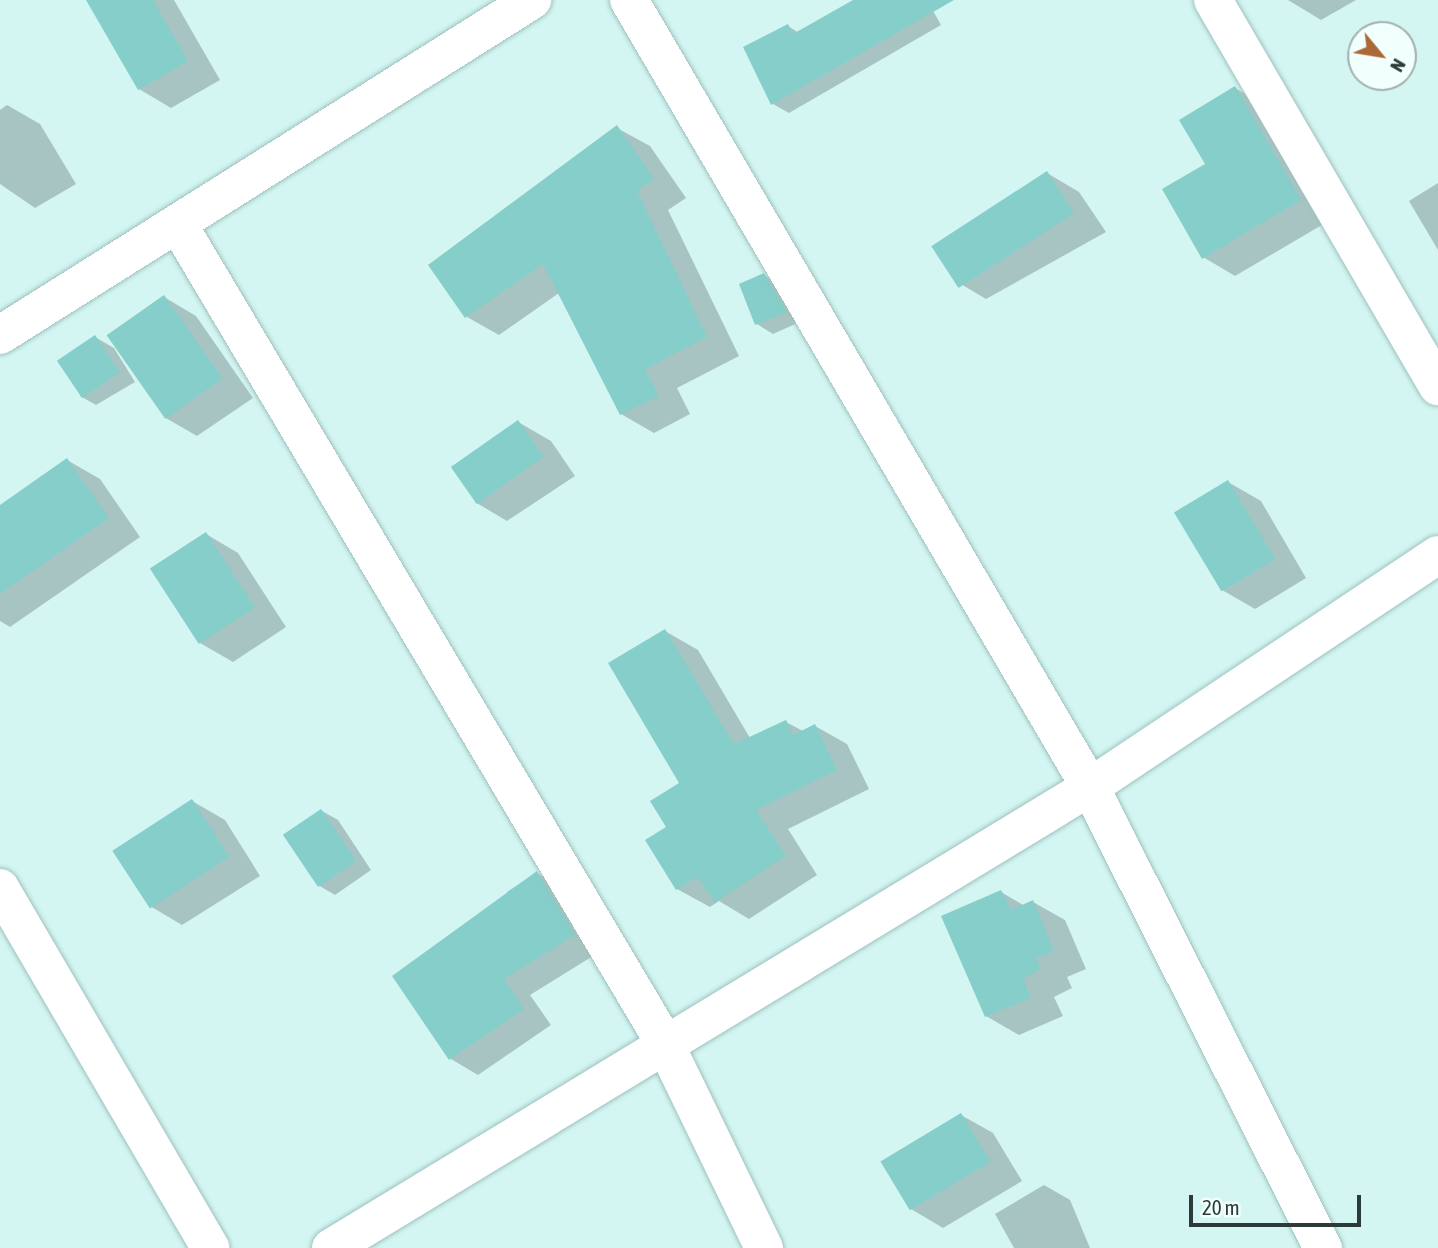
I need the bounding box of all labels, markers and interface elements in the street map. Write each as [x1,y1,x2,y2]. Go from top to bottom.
north arrow [1347,21,1417,91]
text: N [1386,55,1411,76]
scale bar [1193,1182,1364,1226]
text: 20 m [1202,1195,1240,1219]

